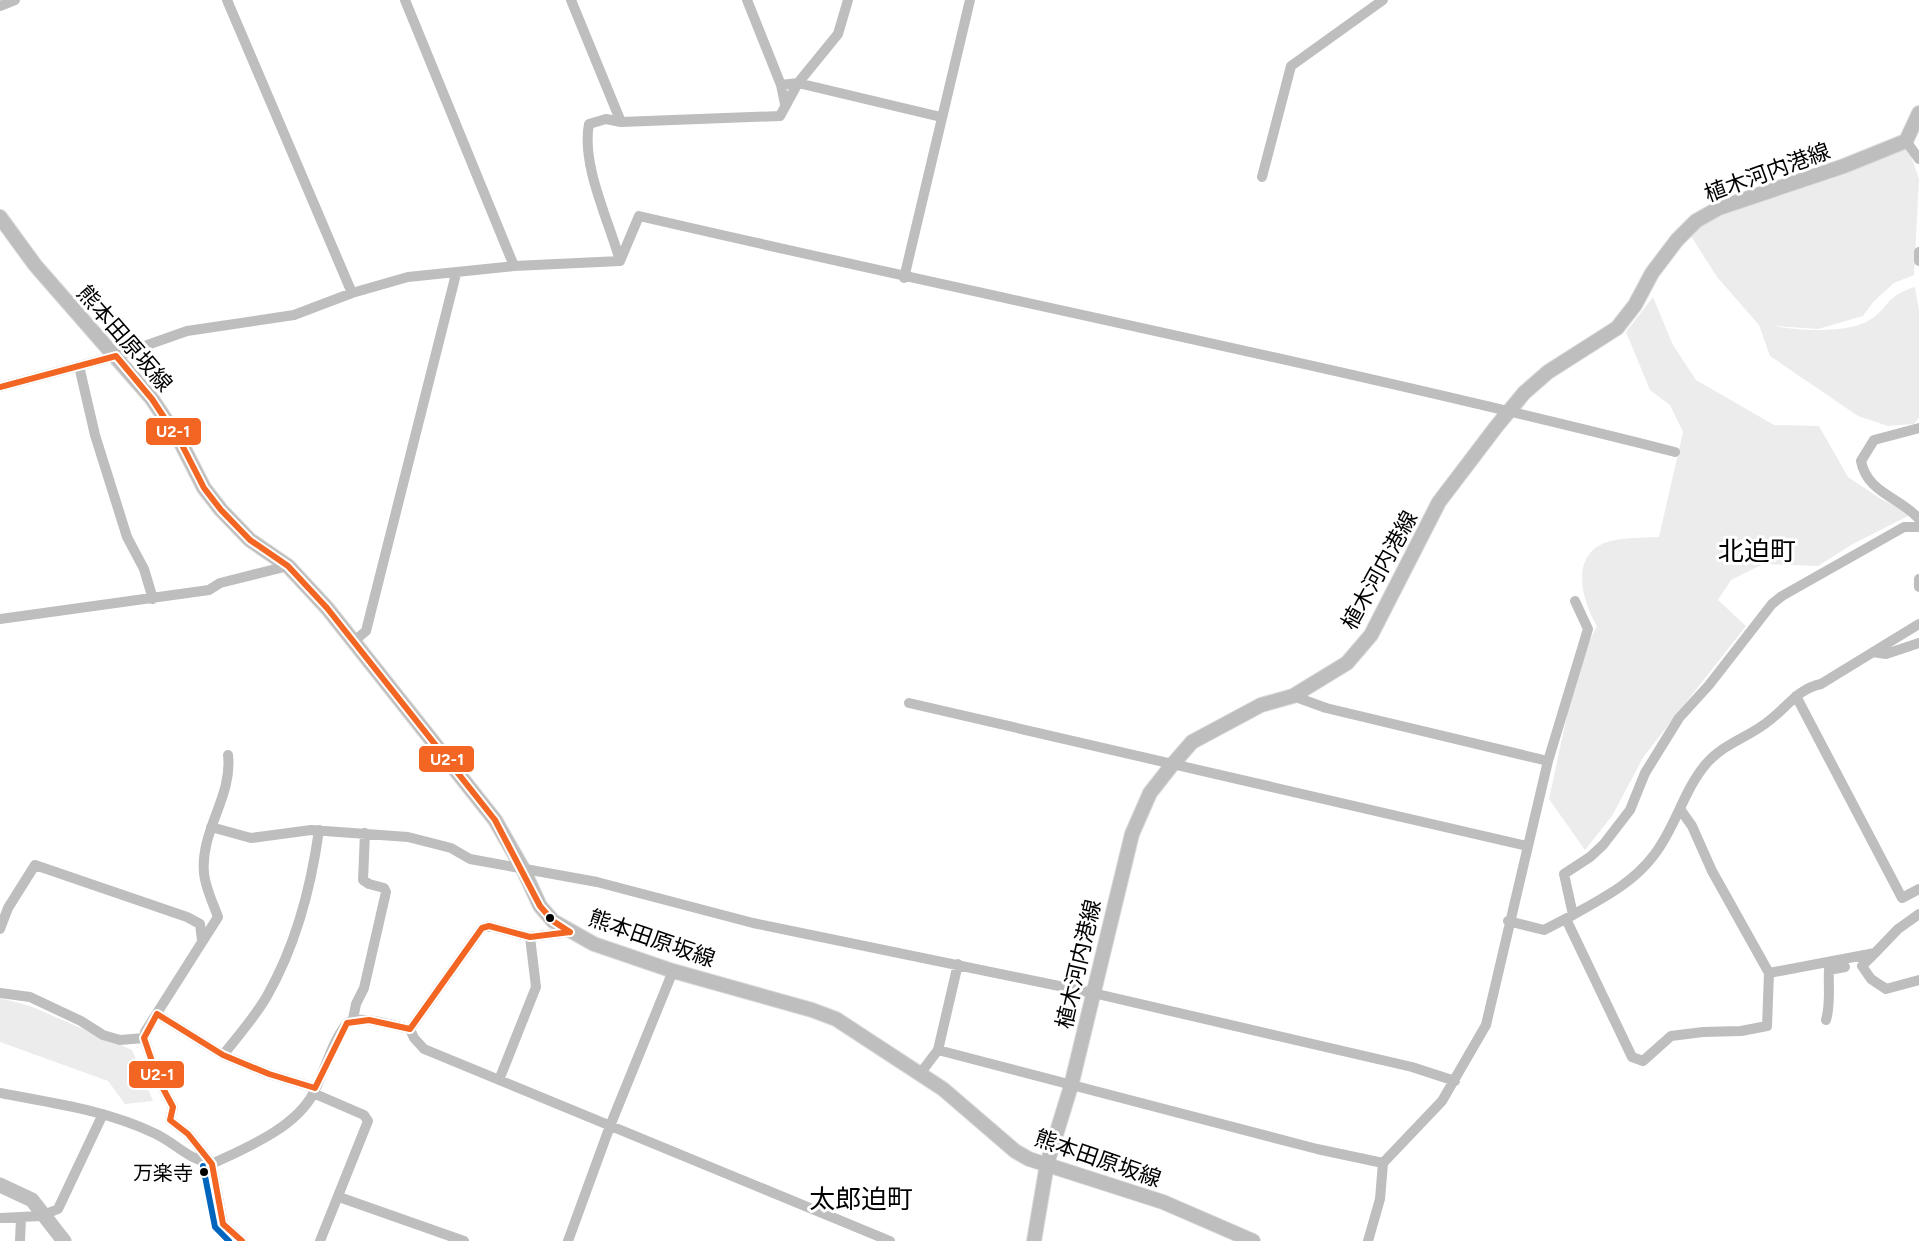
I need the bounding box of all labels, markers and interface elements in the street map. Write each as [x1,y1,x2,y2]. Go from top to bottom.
street label: 植木河内港線 [1701,137,1834,208]
street label: 熊本田原坂線 [71,280,178,397]
line badge: U2-1 [145,417,202,446]
text: U2-1 [156,422,190,441]
street label: 植木河内港線 [1336,506,1423,635]
district label: 北迫町 [1718,535,1796,567]
line badge: U2-1 [418,745,475,773]
text: U2-1 [430,750,464,769]
street label: 植木河内港線 [1050,897,1106,1031]
street label: 熊本田原坂線 [585,904,719,973]
unlabelled marker [544,912,556,924]
line badge: U2-1 [128,1060,185,1089]
text: U2-1 [140,1065,174,1084]
street label: 熊本田原坂線 [1031,1124,1165,1193]
place label: 万楽寺 [133,1161,193,1185]
marker: 万楽寺 [198,1166,210,1178]
district label: 太郎迫町 [809,1183,913,1215]

